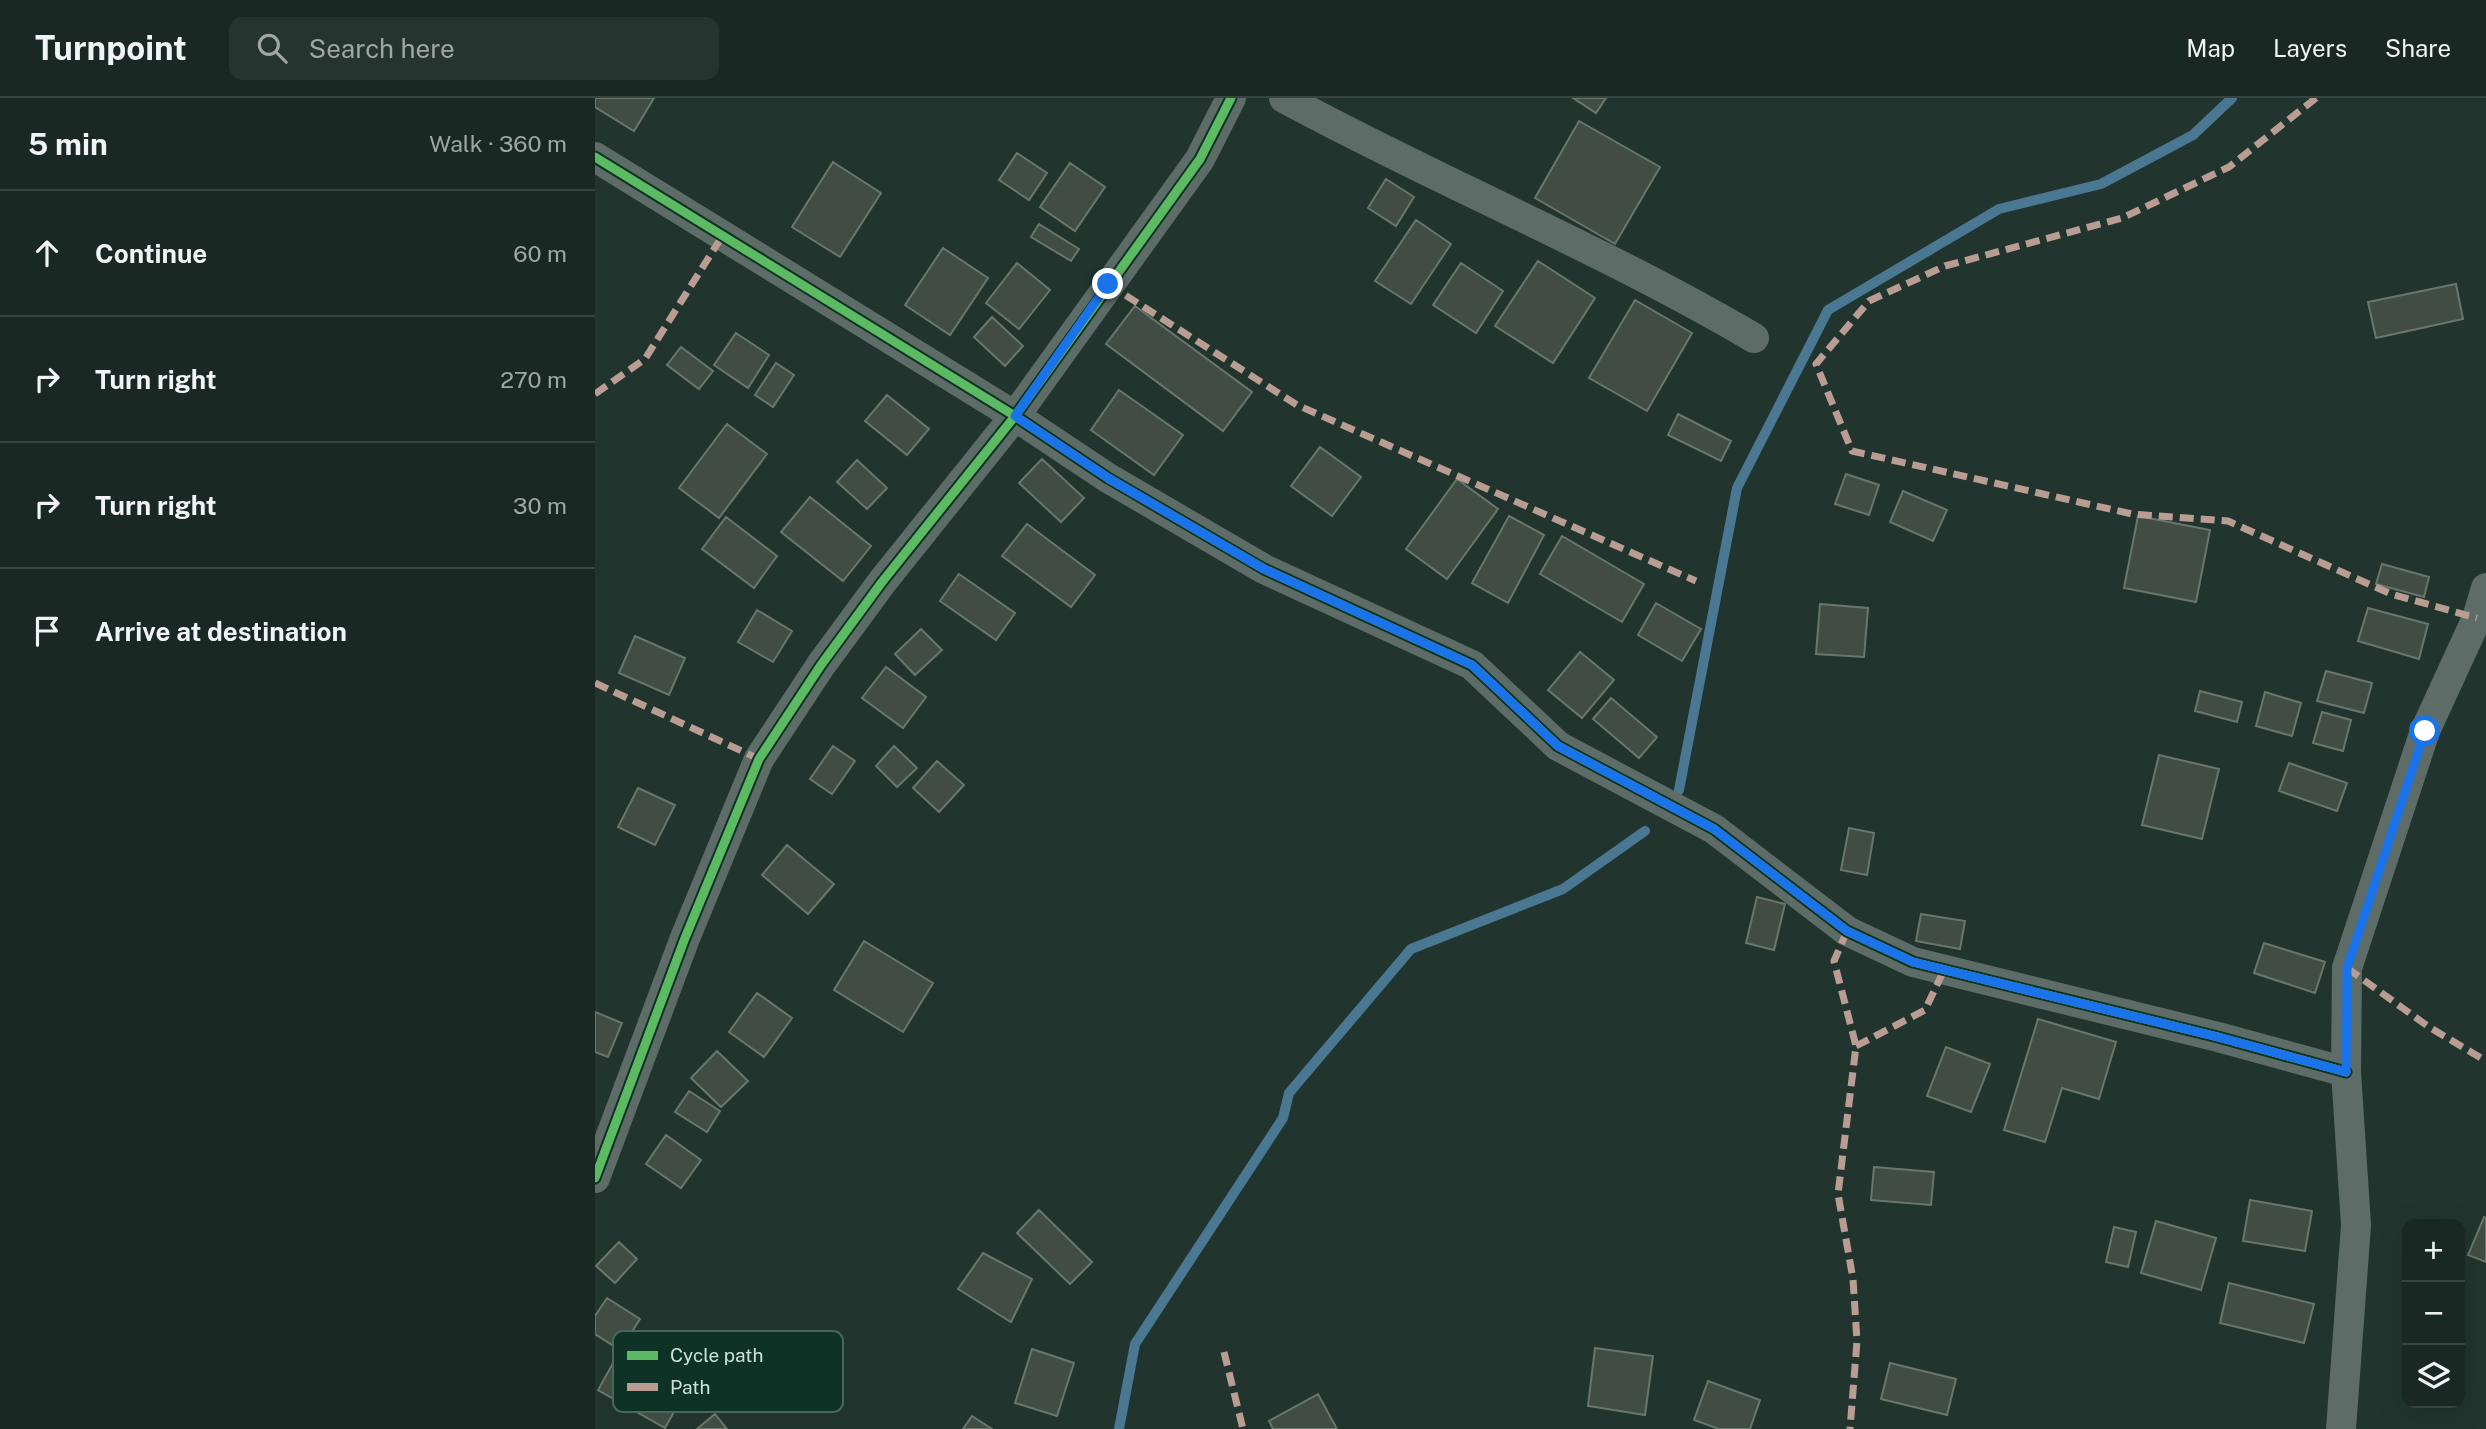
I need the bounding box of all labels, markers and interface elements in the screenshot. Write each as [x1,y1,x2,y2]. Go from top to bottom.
search box [229,17,719,80]
text: Turnpoint [35,29,187,67]
icon: search [253,29,291,67]
text: Search here [309,33,455,64]
text: Map [2186,34,2235,62]
text: Layers [2273,34,2347,62]
text: Share [2385,34,2451,62]
text: 5 min [28,126,108,162]
text: Walk · 360 m [429,130,567,157]
icon: ahead [28,234,66,272]
text: Continue [95,238,207,269]
text: 60 m [513,240,567,267]
route end [1092,268,1123,299]
icon: right [28,360,66,398]
text: Turn right [95,364,217,395]
text: 270 m [500,366,567,393]
icon: right [28,486,66,524]
text: Turn right [95,490,217,521]
text: 30 m [513,492,567,519]
icon: arrive [28,612,66,650]
text: Arrive at destination [95,616,347,647]
route start [2409,715,2440,746]
map controls [2402,1219,2465,1408]
button: + [2402,1219,2465,1282]
button: − [2402,1282,2465,1345]
legend [613,1331,843,1412]
text: Cycle path [670,1344,763,1366]
button: layers [2402,1345,2465,1408]
text: Path [670,1376,710,1398]

